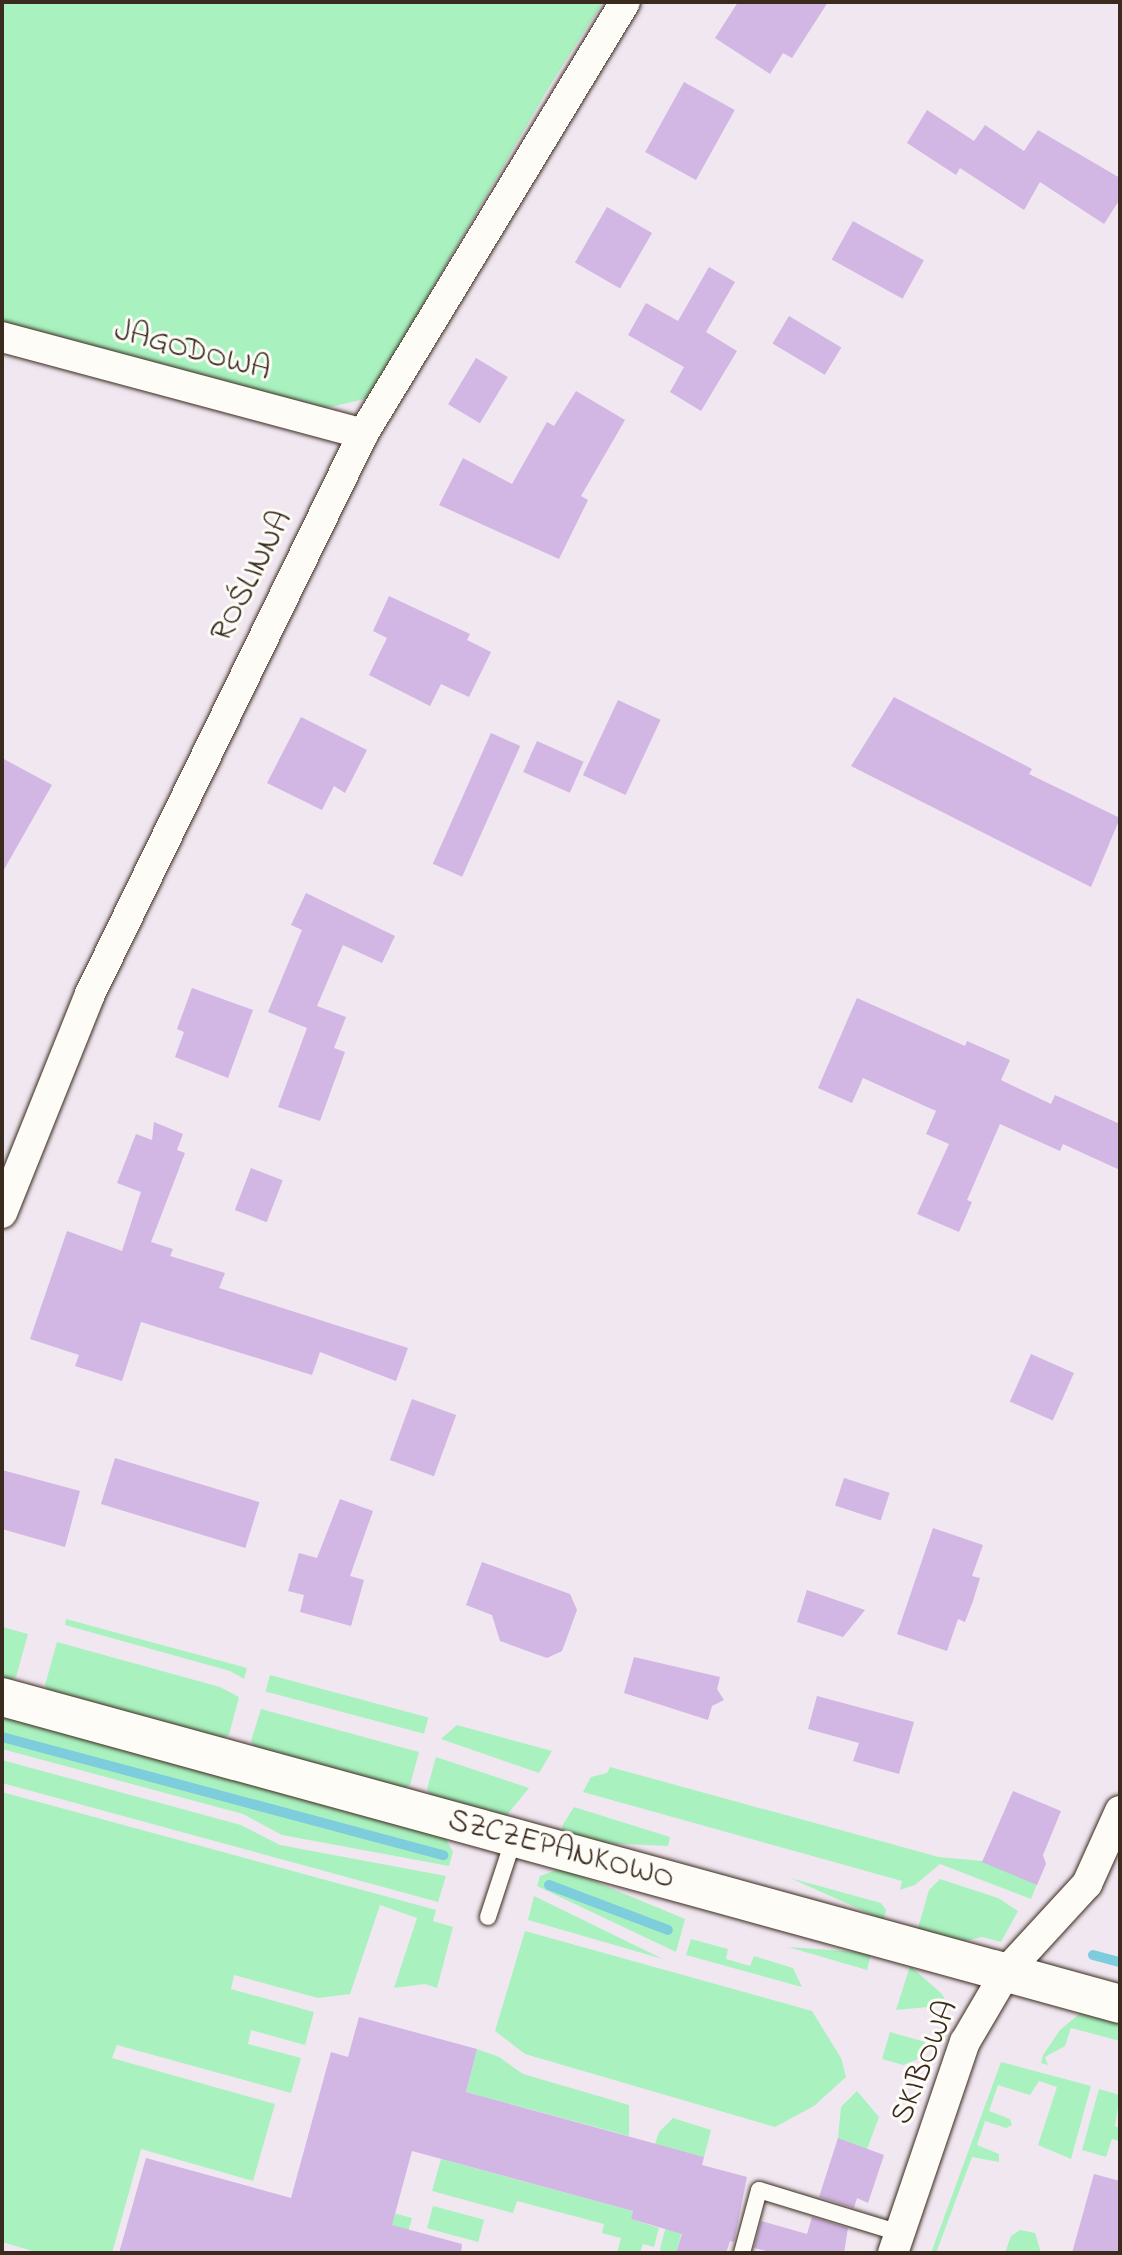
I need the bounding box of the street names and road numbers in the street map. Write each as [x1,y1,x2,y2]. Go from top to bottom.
street label: JAGODOWA [110,313,274,391]
street label: ROŚLINNA [204,505,302,649]
street label: SZCZEPANKOWO [444,1802,678,1900]
street label: SKIBOWA [884,1995,968,2131]

